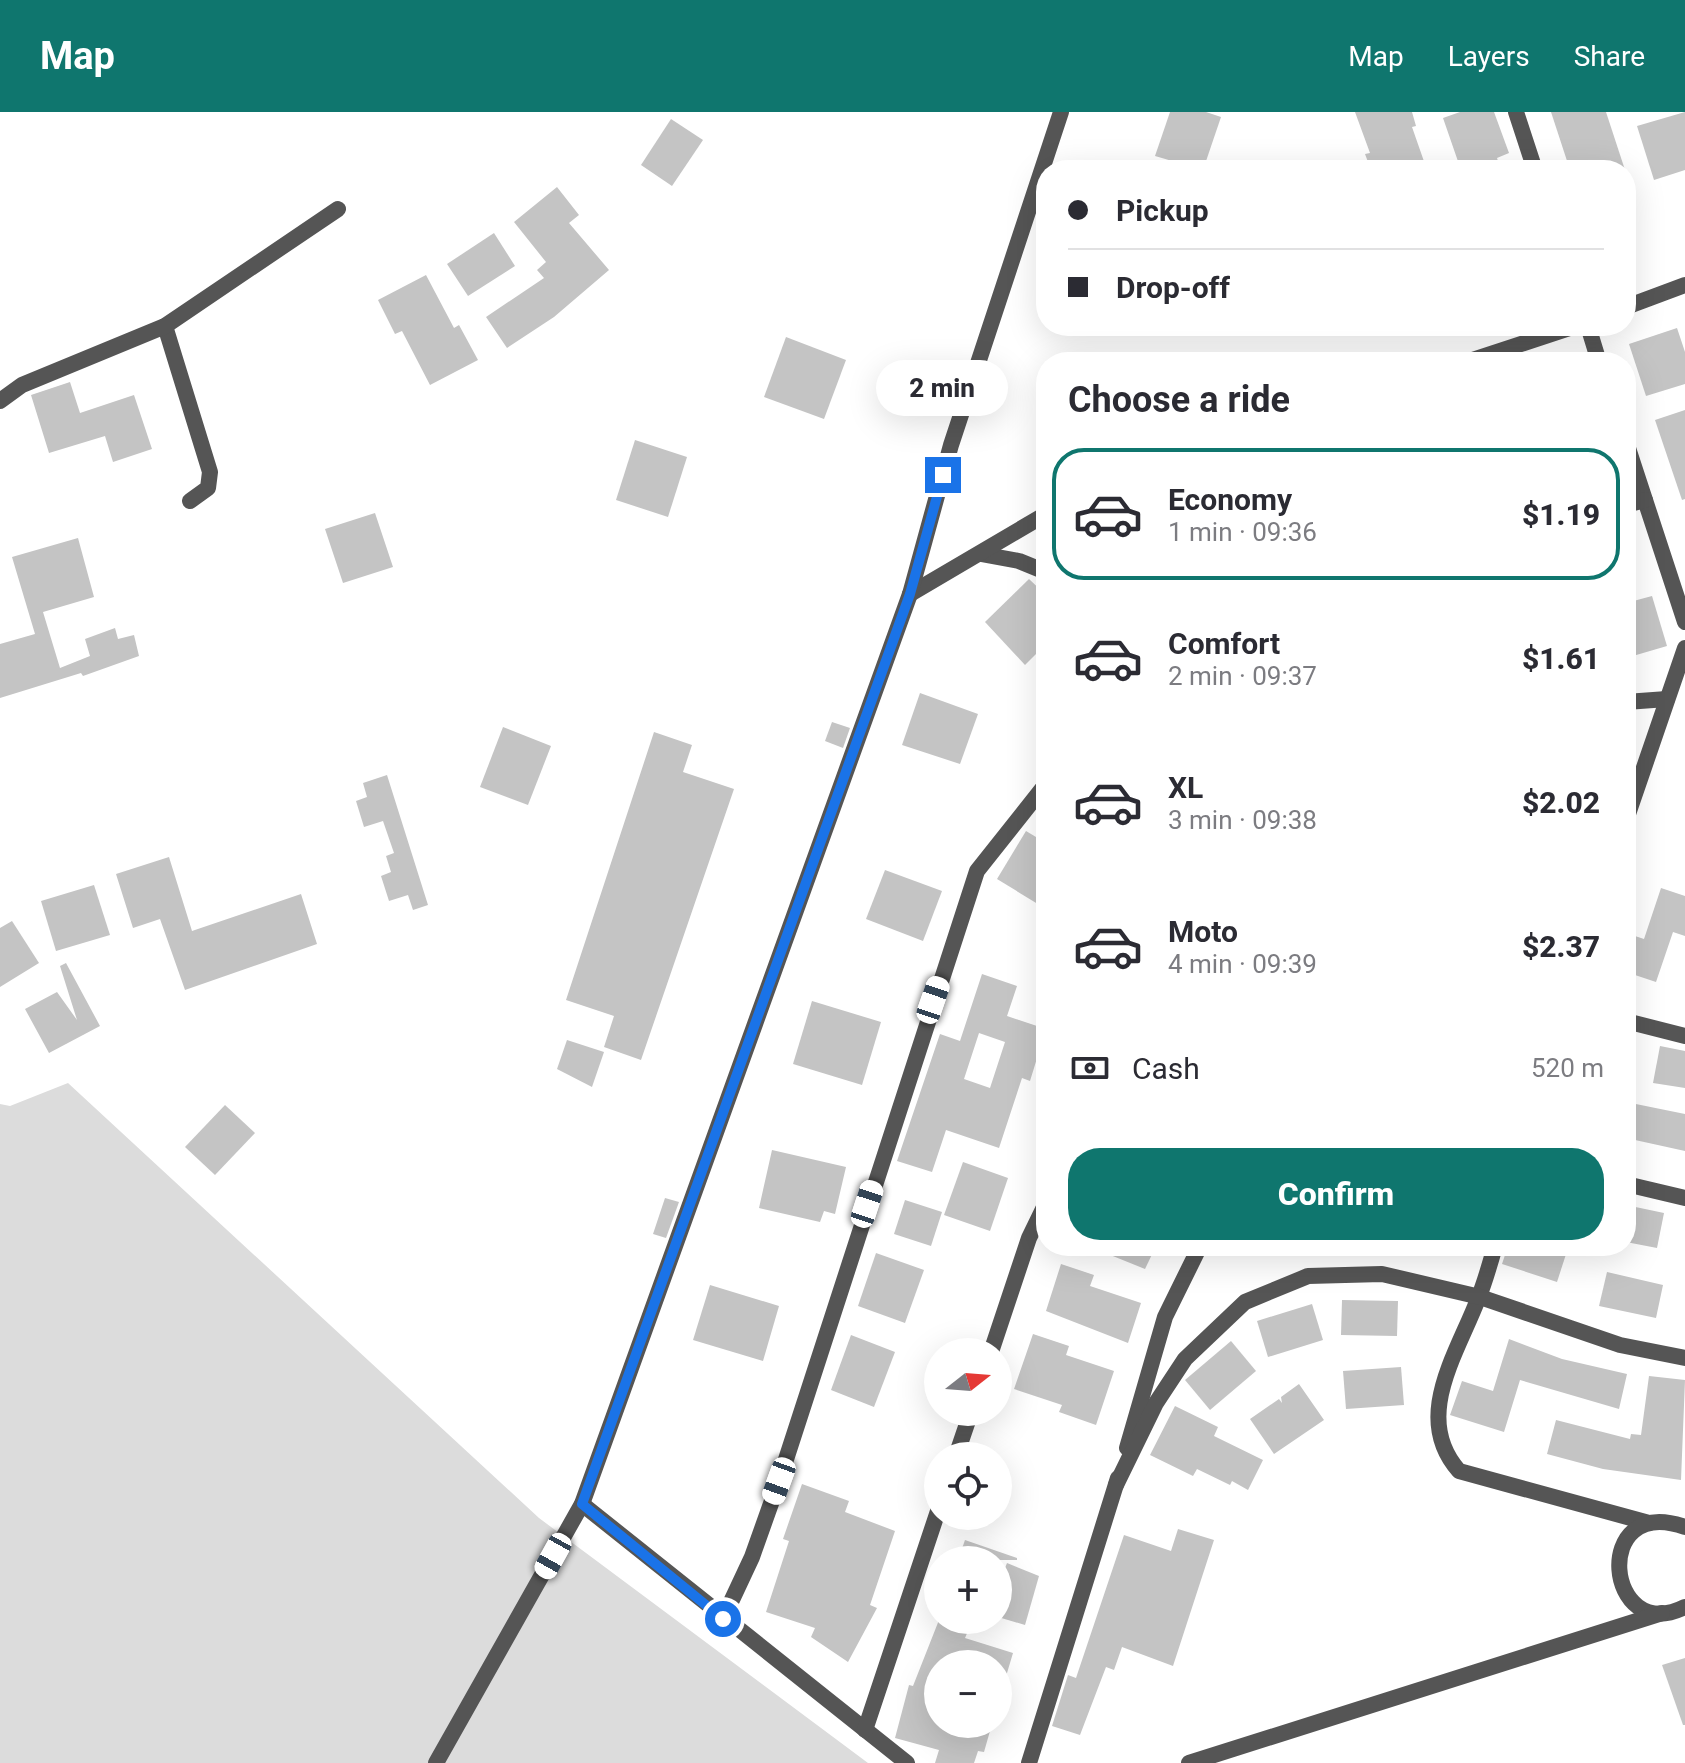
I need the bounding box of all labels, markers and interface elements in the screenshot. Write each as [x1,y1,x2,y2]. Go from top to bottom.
text: Map [40,34,115,78]
text: Map [1348,40,1404,73]
text: Layers [1448,40,1530,73]
text: Share [1574,40,1645,73]
text: Pickup [1116,193,1209,228]
text: Drop-off [1116,270,1230,305]
callout: 2 min [877,359,1009,415]
text: 2 min [909,373,975,403]
text: Choose a ride [1068,379,1290,421]
route end [925,457,961,493]
icon: car [1072,478,1144,550]
text: Economy [1168,482,1292,517]
text: $1.19 [1522,497,1600,532]
text: 1 min · 09:36 [1168,517,1317,547]
icon: car [1072,622,1144,694]
text: Comfort [1168,626,1280,661]
text: $1.61 [1522,641,1600,676]
text: 2 min · 09:37 [1168,661,1317,691]
icon: car [1072,766,1144,838]
text: XL [1168,770,1203,805]
text: $2.02 [1522,785,1600,820]
text: 3 min · 09:38 [1168,805,1317,835]
icon: car [1072,910,1144,982]
text: Moto [1168,914,1238,949]
text: $2.37 [1522,929,1600,964]
text: 4 min · 09:39 [1168,949,1317,979]
car [914,973,952,1027]
icon: cash [1068,1046,1112,1090]
text: Cash [1132,1051,1200,1086]
text: 520 m [1531,1053,1604,1083]
button: Confirm [1068,1148,1604,1240]
car [848,1177,886,1231]
north arrow [924,1338,1012,1426]
map controls [924,1338,1012,1738]
button: locate [924,1442,1012,1530]
car [760,1454,798,1508]
car [531,1529,575,1583]
button: + [924,1546,1012,1634]
route start [705,1601,741,1637]
button: − [924,1650,1012,1738]

